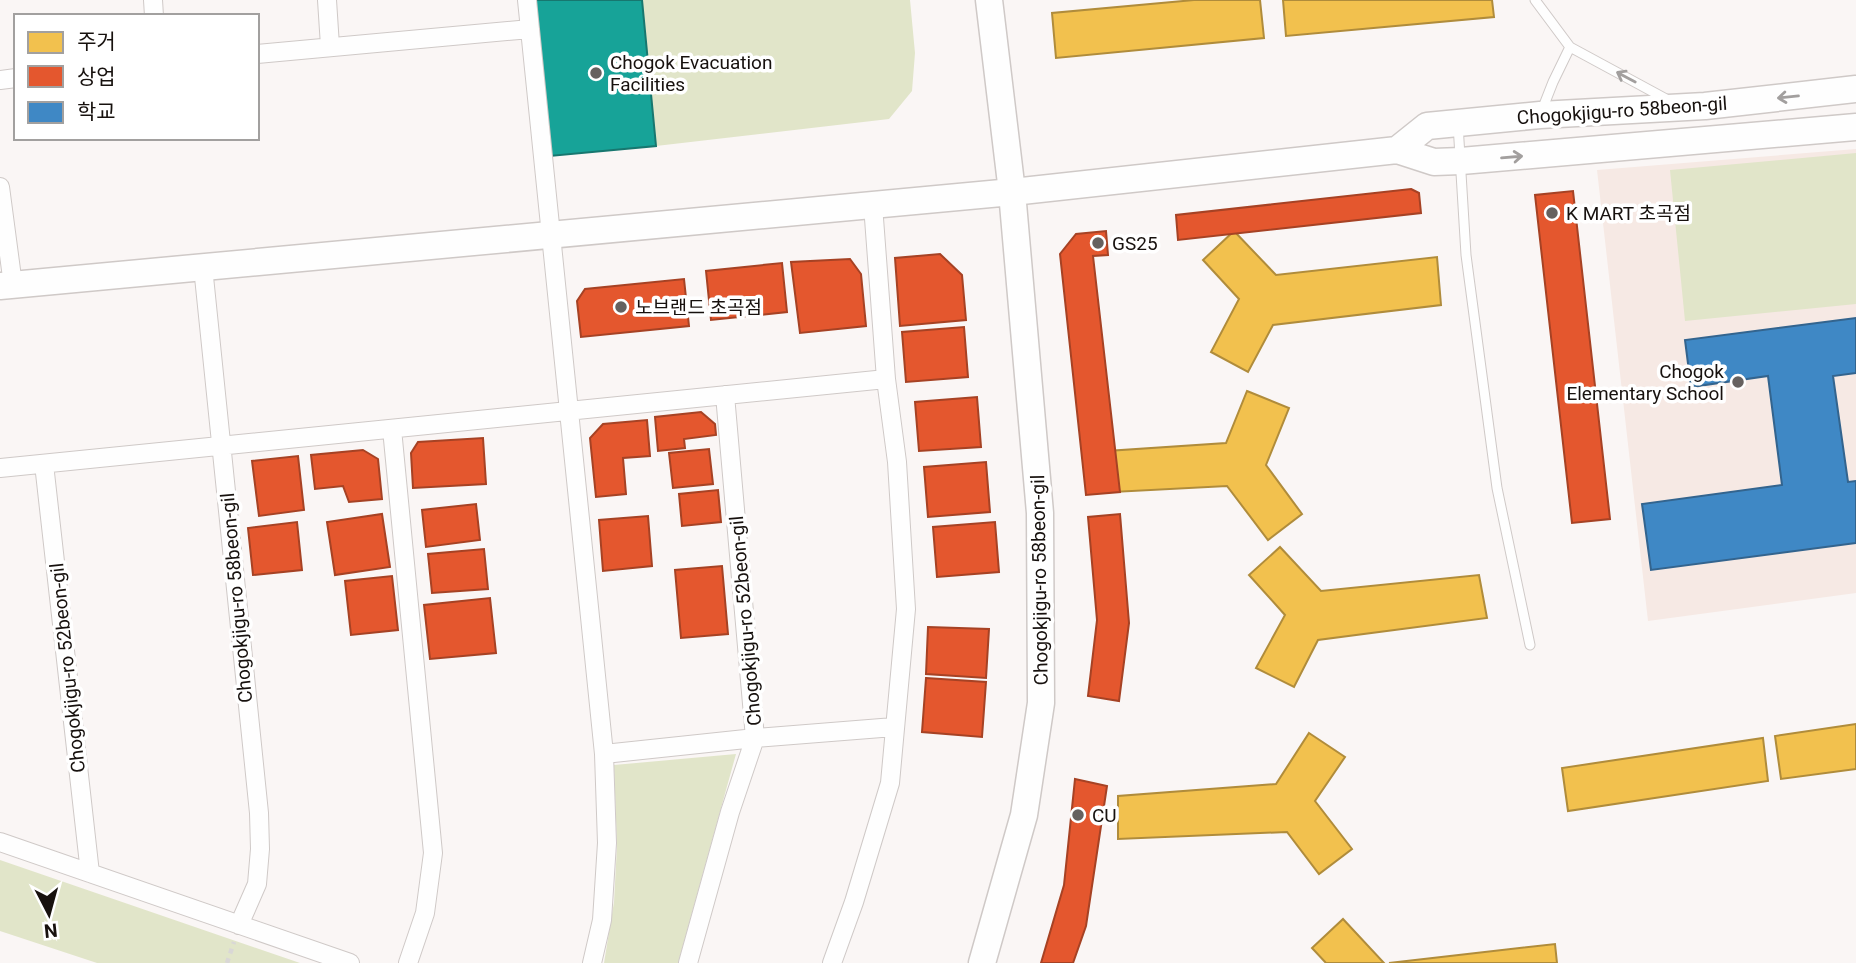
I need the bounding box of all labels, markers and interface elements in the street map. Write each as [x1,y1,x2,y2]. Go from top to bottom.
legend [14,14,259,140]
text: 주거 [77,30,116,54]
place label: Chogok Evacuation Facilities [610,51,772,96]
text: 상업 [77,65,116,89]
marker: Chogok Evacuation Facilities [588,65,604,81]
one-way arrow [1616,70,1636,84]
one-way arrow [1777,90,1800,103]
street label: Chogokjigu-ro 58beon-gil [1516,92,1728,129]
text: 학교 [77,100,116,124]
one-way arrow [1501,150,1523,163]
place label: K MART 초곡점 [1566,202,1691,225]
marker: K MART 초곡점 [1544,205,1560,221]
place label: GS25 [1112,232,1158,255]
marker: GS25 [1090,235,1106,251]
place label: 노브랜드 초곡점 [635,296,762,319]
marker: 노브랜드 초곡점 [613,299,629,315]
place label: Chogok Elementary School [1566,360,1724,405]
marker: Chogok Elementary School [1730,374,1746,390]
street label: Chogokjigu-ro 58beon-gil [1026,474,1053,686]
street label: Chogokjigu-ro 58beon-gil [216,492,257,704]
street label: Chogokjigu-ro 52beon-gil [725,515,766,727]
street label: Chogokjigu-ro 52beon-gil [45,562,90,774]
place label: CU [1092,804,1117,827]
marker: CU [1070,807,1086,823]
north arrow [14,879,84,949]
text: N [43,918,59,943]

